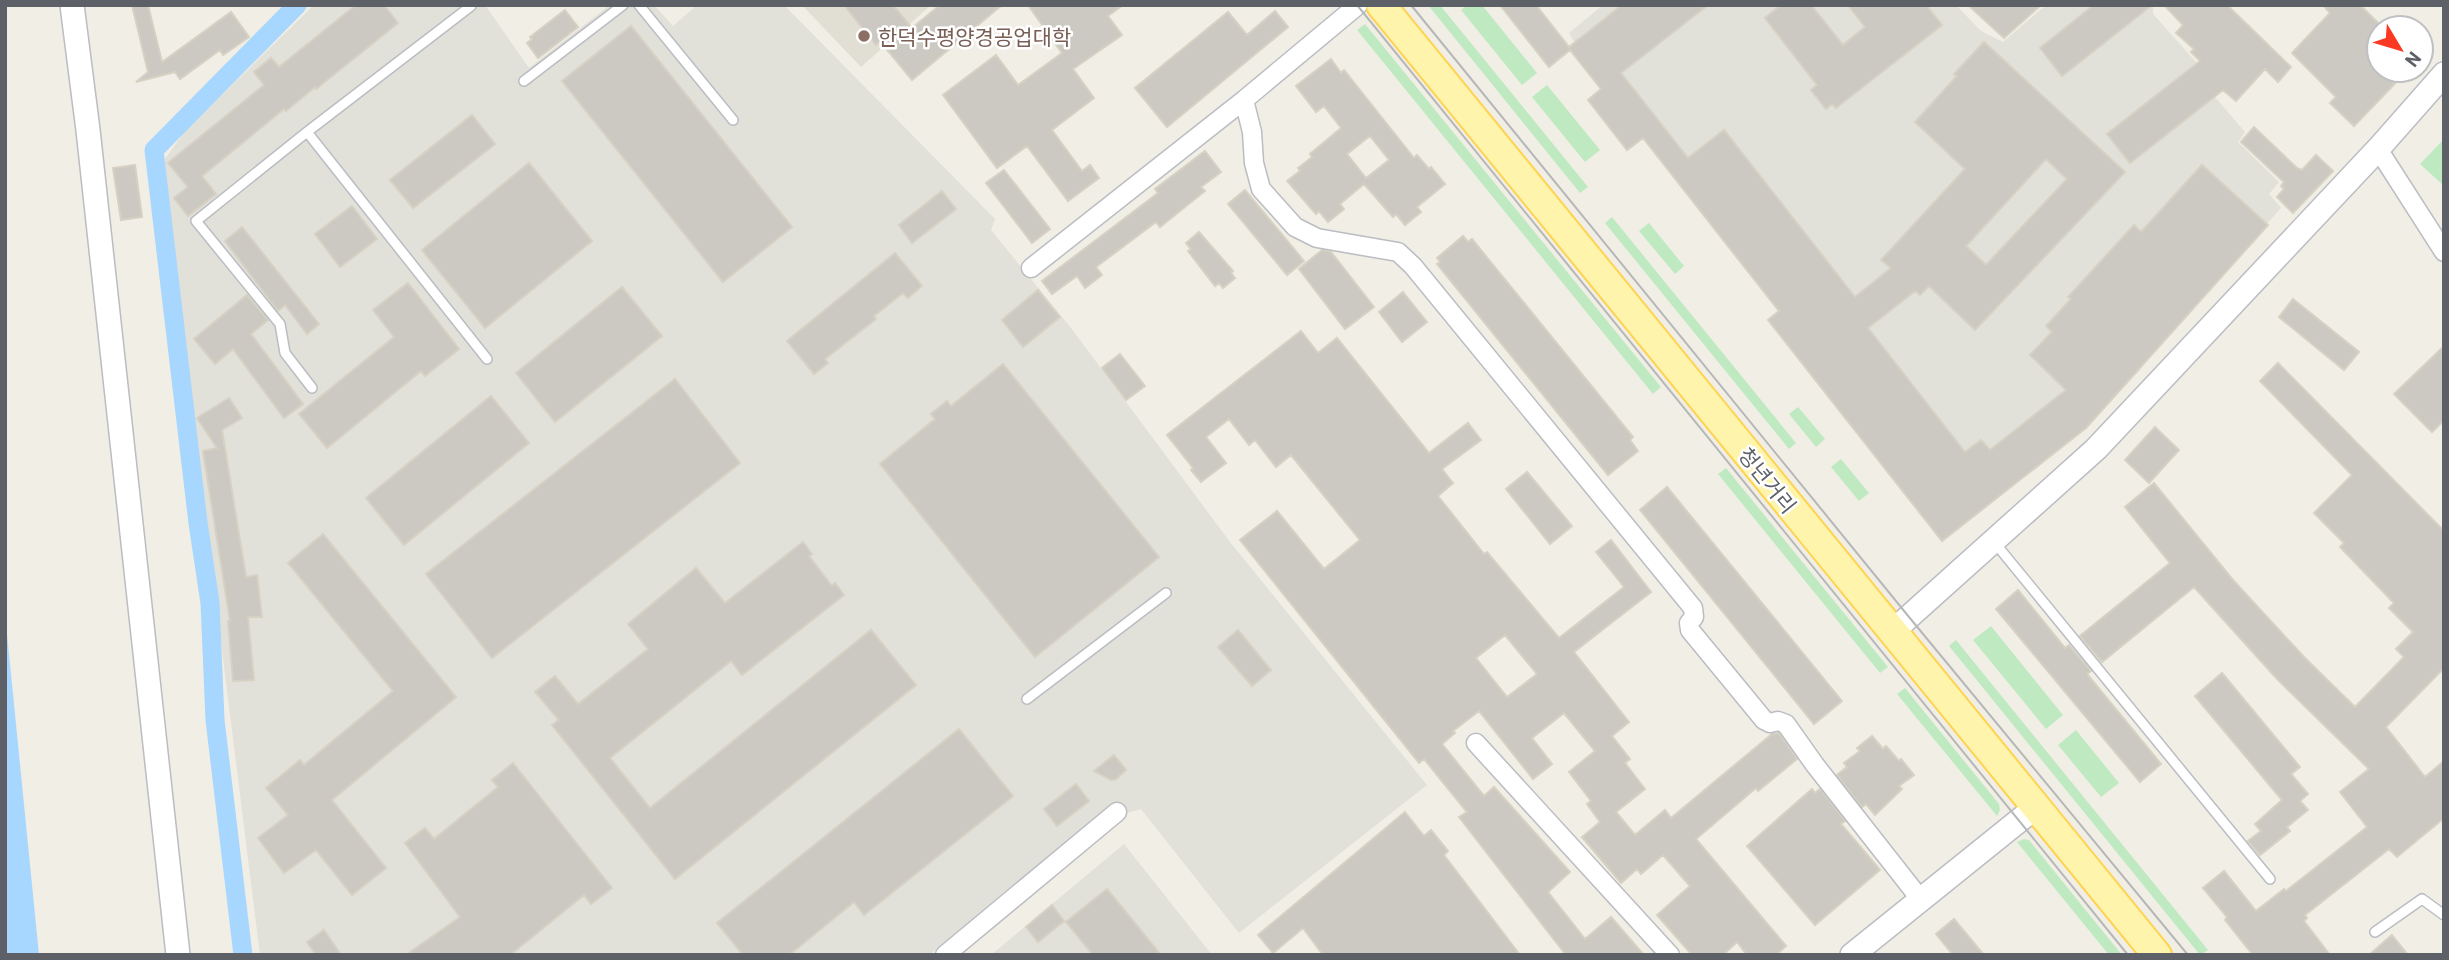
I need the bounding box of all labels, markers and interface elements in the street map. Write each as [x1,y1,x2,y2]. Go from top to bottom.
north arrow [2365,14,2435,84]
place label: 한덕수평양경공업대학 [878,24,1071,49]
marker: 한덕수평양경공업대학 [856,28,872,44]
text: N [2401,48,2427,72]
street label: 청년거리 [1734,442,1802,518]

